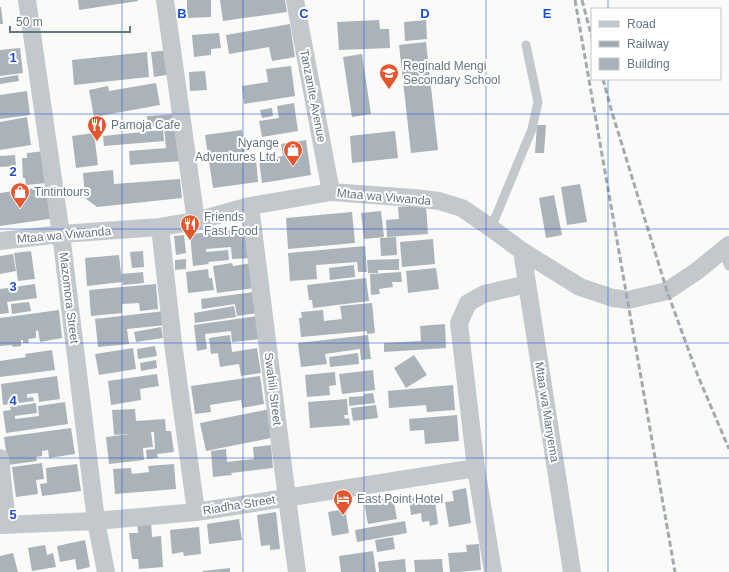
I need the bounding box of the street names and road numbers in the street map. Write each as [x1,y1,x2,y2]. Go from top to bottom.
street label: Tanzanite Avenue [297,48,329,144]
street label: Mtaa wa Viwanda [336,186,432,208]
street label: Mtaa wa Viwanda [16,224,112,246]
street label: Mazomora Street [56,251,82,345]
street label: Swahili Street [262,352,284,427]
street label: Mtaa wa Manyema [532,361,562,463]
street label: Riadha Street [202,492,277,518]

